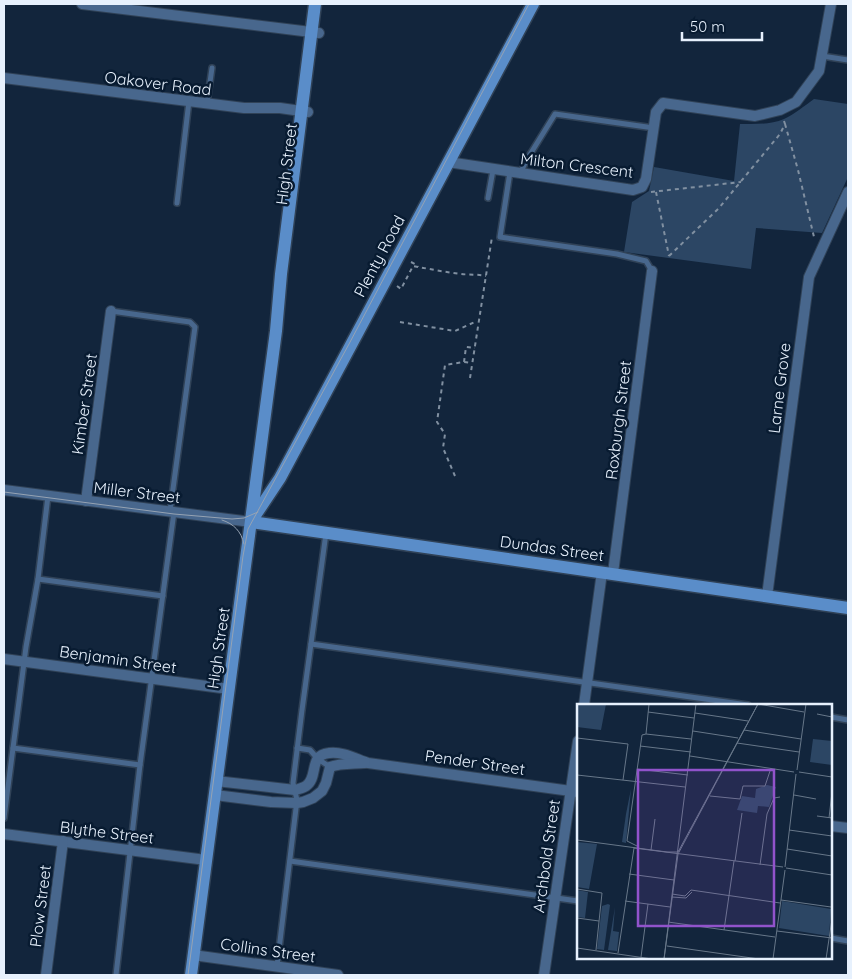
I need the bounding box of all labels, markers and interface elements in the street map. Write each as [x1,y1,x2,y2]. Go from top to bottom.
scale bar [682,10,762,42]
text: 50 m [690,17,725,36]
street label: Oakover Road [103,67,213,99]
street label: High Street [271,122,301,206]
street label: Milton Crescent [519,148,635,182]
street label: Plenty Road [349,212,409,300]
street label: Larne Grove [764,342,794,434]
street label: Kimber Street [67,352,101,456]
street label: Roxburgh Street [601,359,635,481]
street label: Miller Street [93,477,181,507]
street label: Dundas Street [499,531,605,565]
street label: High Street [202,606,234,690]
street label: Benjamin Street [58,641,178,677]
inset map [577,704,832,959]
street label: Pender Street [424,745,526,779]
street label: Archbold Street [528,798,564,914]
street label: Blythe Street [59,816,155,848]
street label: Plow Street [25,864,55,948]
street label: Collins Street [219,933,317,967]

